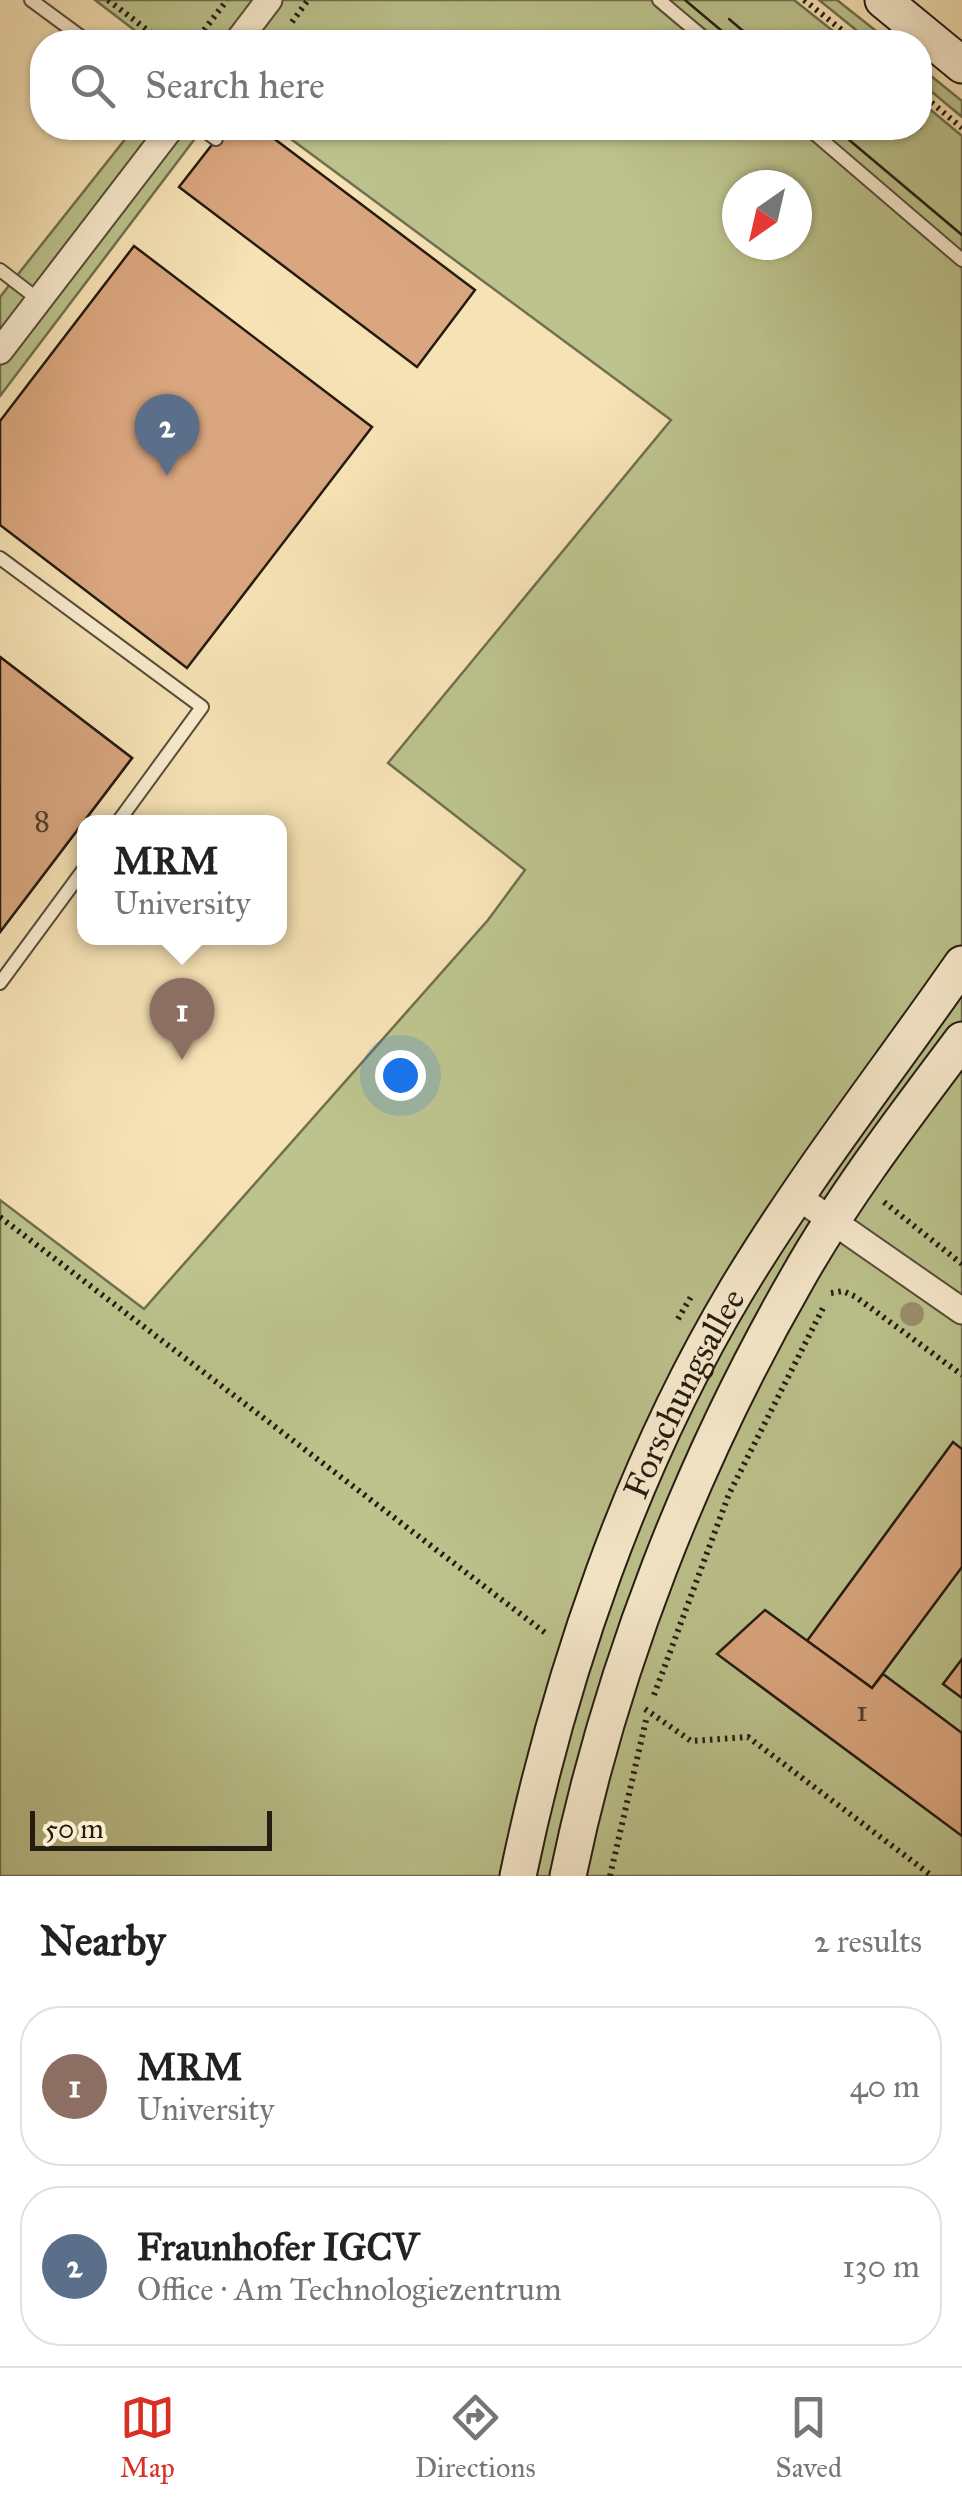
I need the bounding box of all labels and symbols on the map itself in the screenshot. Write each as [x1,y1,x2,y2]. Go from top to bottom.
north arrow [722,170,812,260]
pin: 2 [134,394,200,476]
house number: 8 [34,803,50,839]
pin: 1 [150,978,214,1060]
your location [375,1050,426,1101]
street label: Forschungsallee [614,1281,755,1505]
house number: 1 [856,1693,868,1729]
scale bar [30,1806,272,1850]

